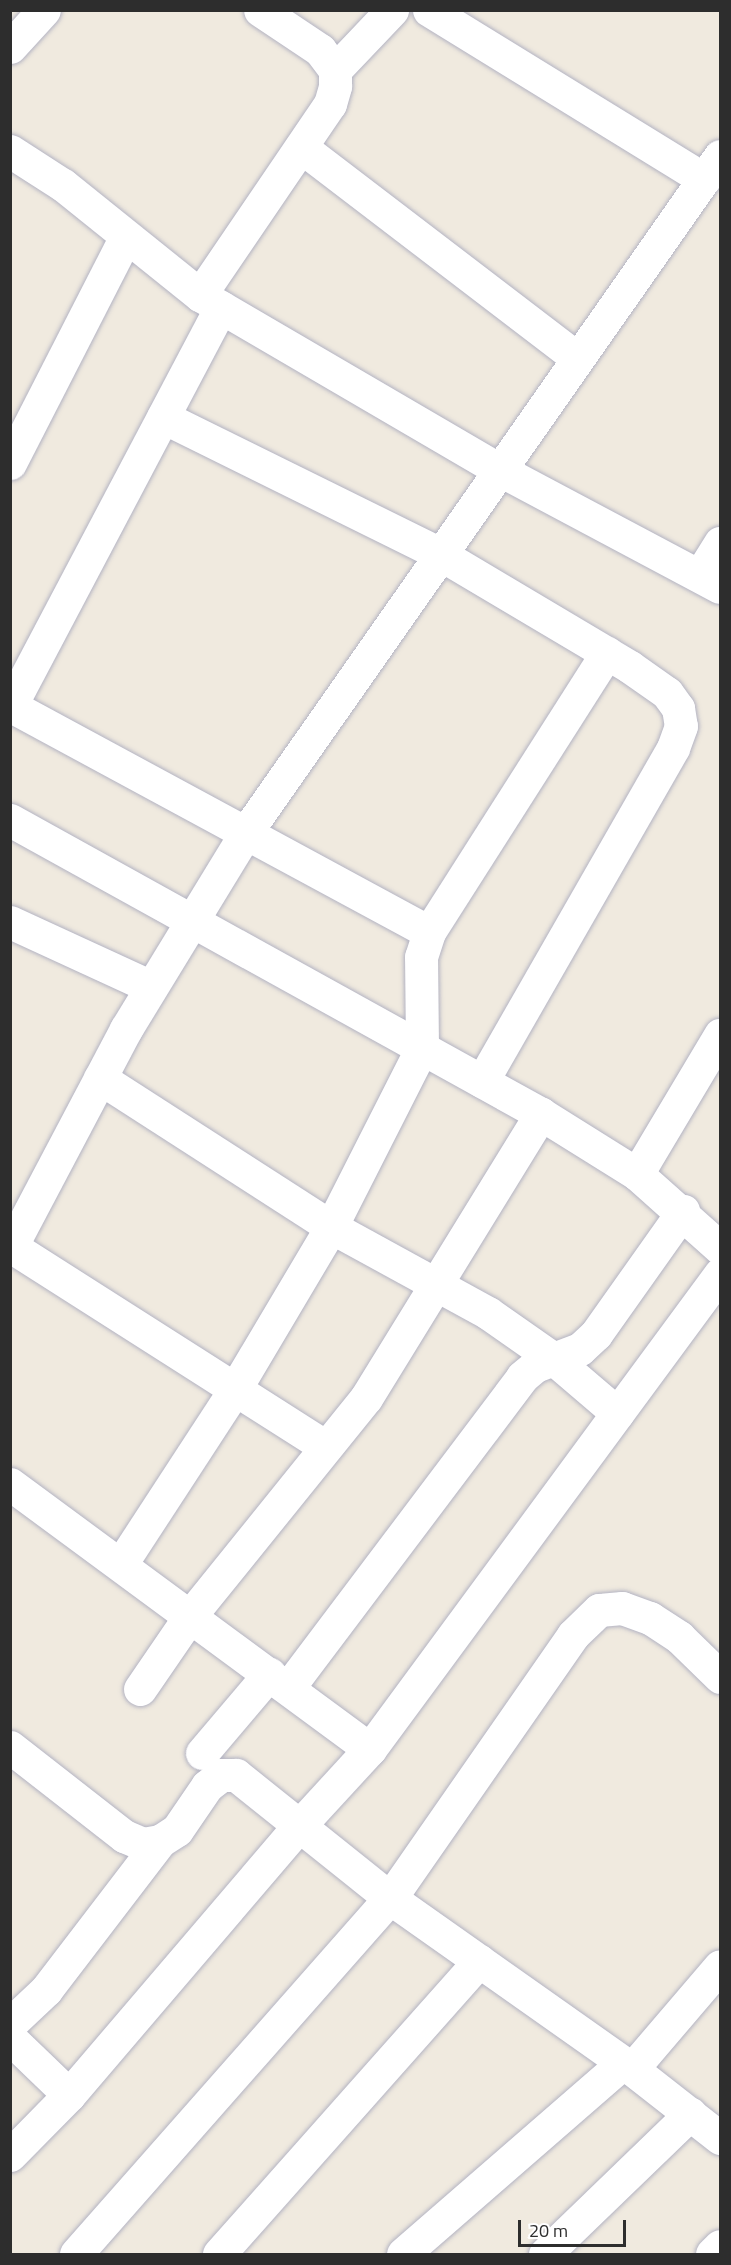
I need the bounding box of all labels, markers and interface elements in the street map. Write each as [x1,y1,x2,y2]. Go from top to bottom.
scale bar [521,2208,629,2246]
text: 20 m [529,2217,568,2244]

